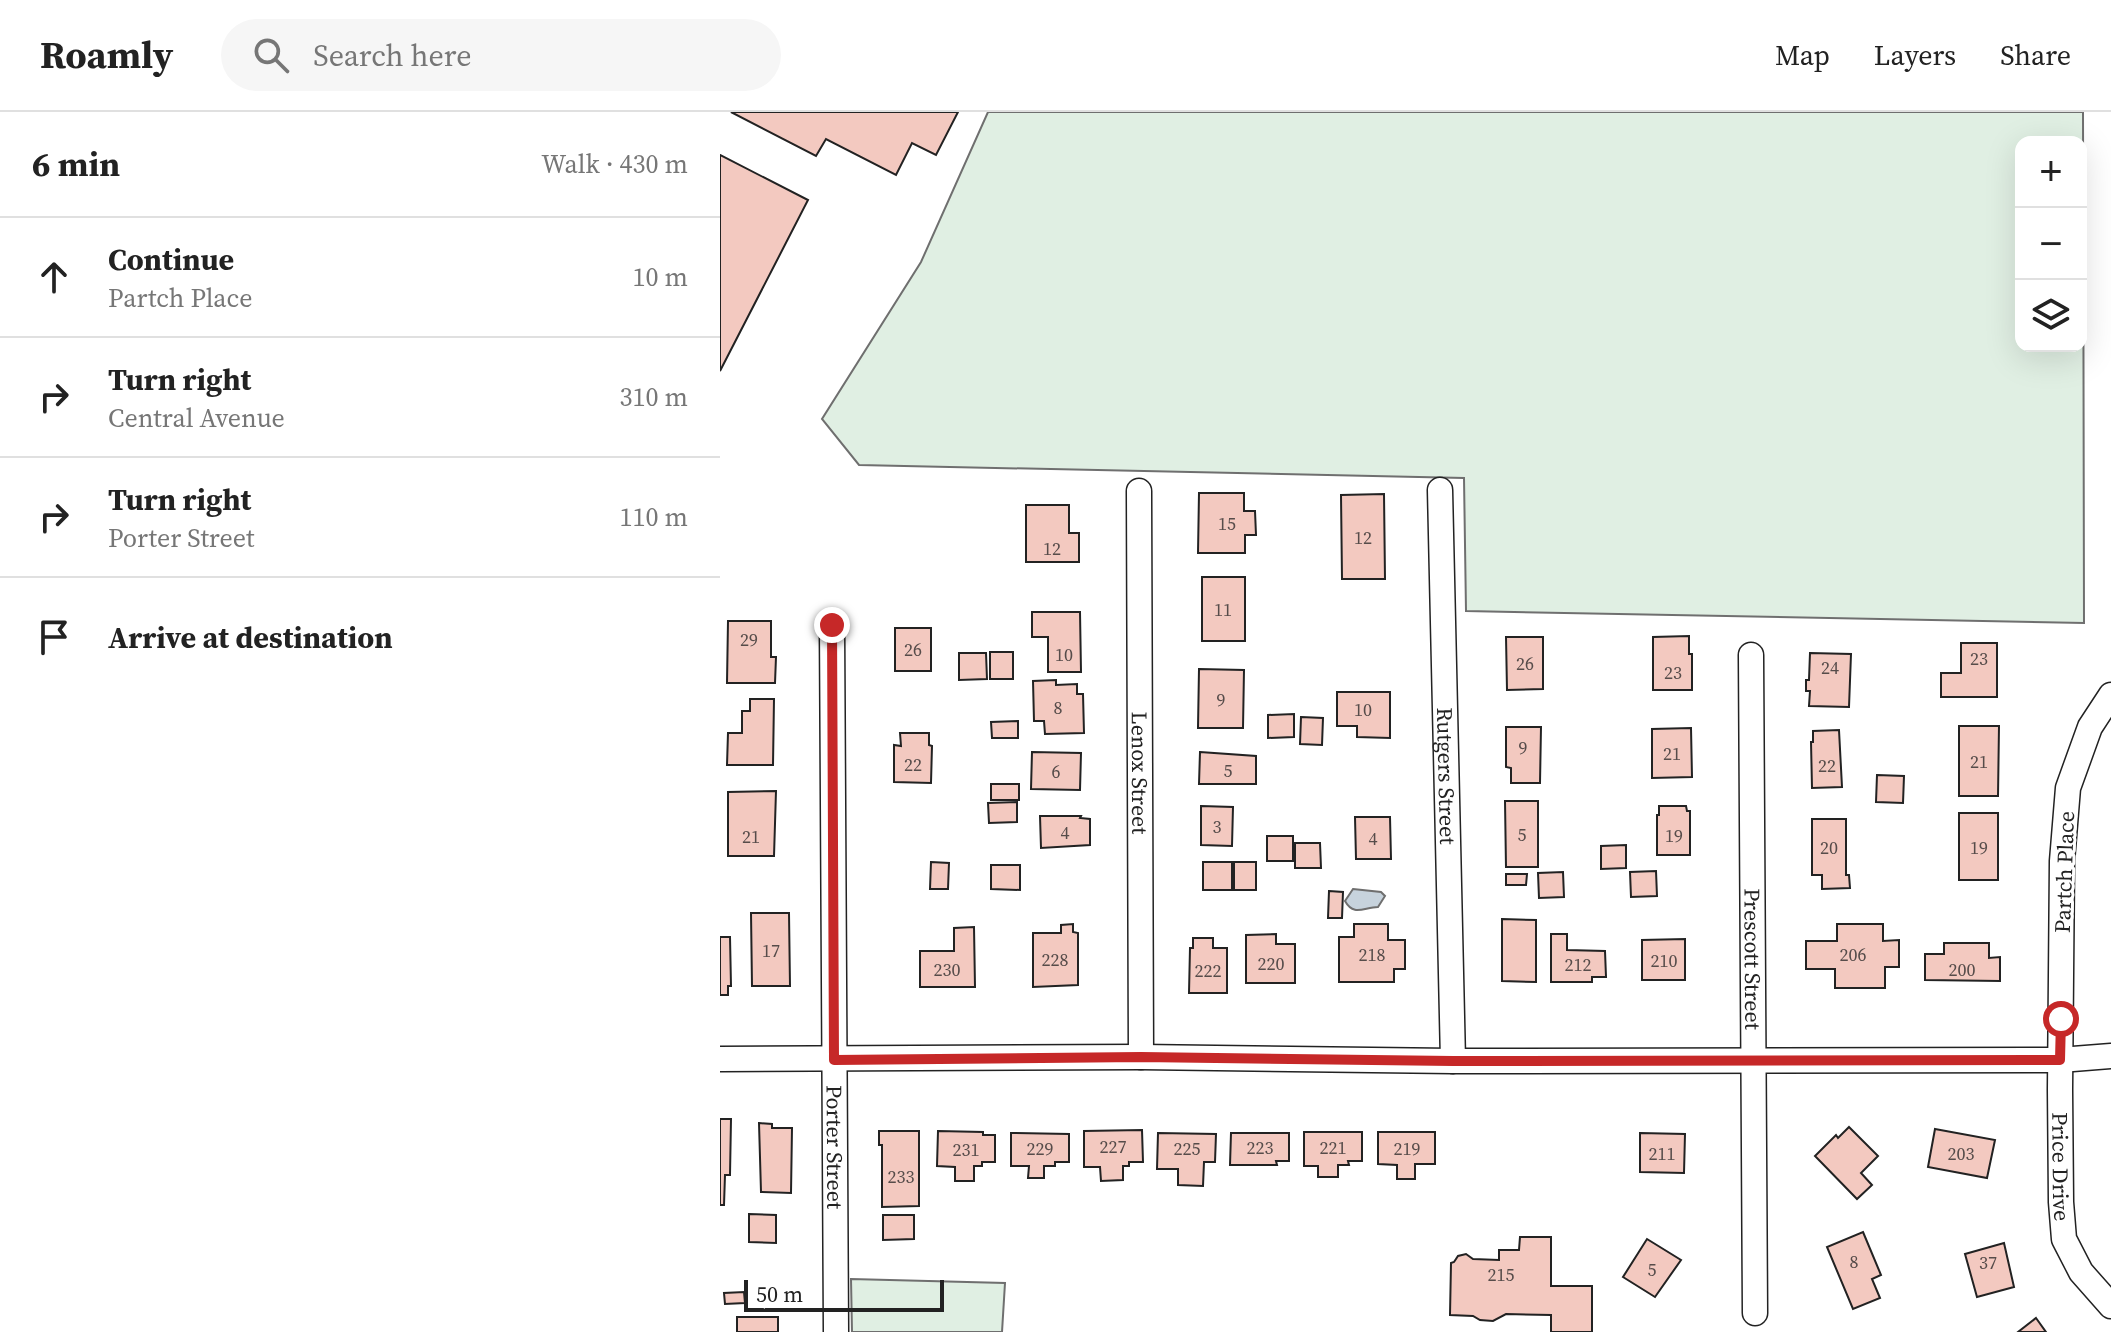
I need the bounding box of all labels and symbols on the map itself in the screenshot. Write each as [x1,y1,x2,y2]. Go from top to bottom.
house number: 15 [1218,511,1236,536]
house number: 12 [1354,525,1372,550]
house number: 12 [1043,536,1061,561]
house number: 11 [1214,597,1232,622]
route end [814,607,850,643]
house number: 29 [740,627,758,652]
house number: 26 [904,637,922,662]
house number: 10 [1055,642,1073,667]
house number: 23 [1970,646,1988,671]
house number: 26 [1516,651,1534,676]
house number: 24 [1821,655,1839,680]
house number: 23 [1664,660,1682,685]
house number: 9 [1217,687,1226,712]
house number: 8 [1054,695,1063,720]
house number: 10 [1354,697,1372,722]
street label: Rutgers Street [1430,707,1463,846]
street label: Lenox Street [1125,711,1155,835]
house number: 9 [1519,735,1528,760]
house number: 21 [1663,741,1681,766]
house number: 21 [1970,749,1988,774]
house number: 22 [904,752,922,777]
house number: 22 [1818,753,1836,778]
house number: 5 [1224,758,1233,783]
house number: 6 [1052,759,1061,784]
street label: Partch Place [2047,810,2081,934]
house number: 3 [1213,814,1222,839]
house number: 4 [1061,820,1070,845]
house number: 5 [1518,822,1527,847]
house number: 19 [1665,823,1683,848]
house number: 21 [742,824,760,849]
house number: 4 [1369,826,1378,851]
house number: 20 [1820,835,1838,860]
house number: 19 [1970,835,1988,860]
street label: Prescott Street [1737,888,1768,1031]
house number: 17 [762,938,780,963]
house number: 218 [1359,942,1386,967]
house number: 206 [1840,942,1867,967]
house number: 228 [1042,947,1069,972]
house number: 210 [1651,948,1678,973]
house number: 220 [1258,951,1285,976]
house number: 212 [1565,952,1592,977]
house number: 230 [934,957,961,982]
house number: 200 [1949,957,1976,982]
house number: 222 [1195,958,1222,983]
route start [2043,1001,2079,1037]
street label: Porter Street [820,1085,850,1210]
street label: Price Drive [2045,1112,2077,1222]
house number: 227 [1100,1134,1127,1159]
house number: 223 [1247,1135,1274,1160]
house number: 221 [1320,1135,1347,1160]
house number: 229 [1027,1136,1054,1161]
house number: 225 [1174,1136,1201,1161]
house number: 219 [1394,1136,1421,1161]
house number: 231 [953,1137,980,1162]
house number: 211 [1649,1141,1676,1166]
house number: 203 [1948,1141,1975,1166]
house number: 233 [888,1164,915,1189]
house number: 8 [1850,1249,1859,1274]
house number: 37 [1979,1250,1997,1275]
house number: 5 [1648,1257,1657,1282]
house number: 215 [1488,1262,1515,1287]
scale bar [744,1276,944,1312]

